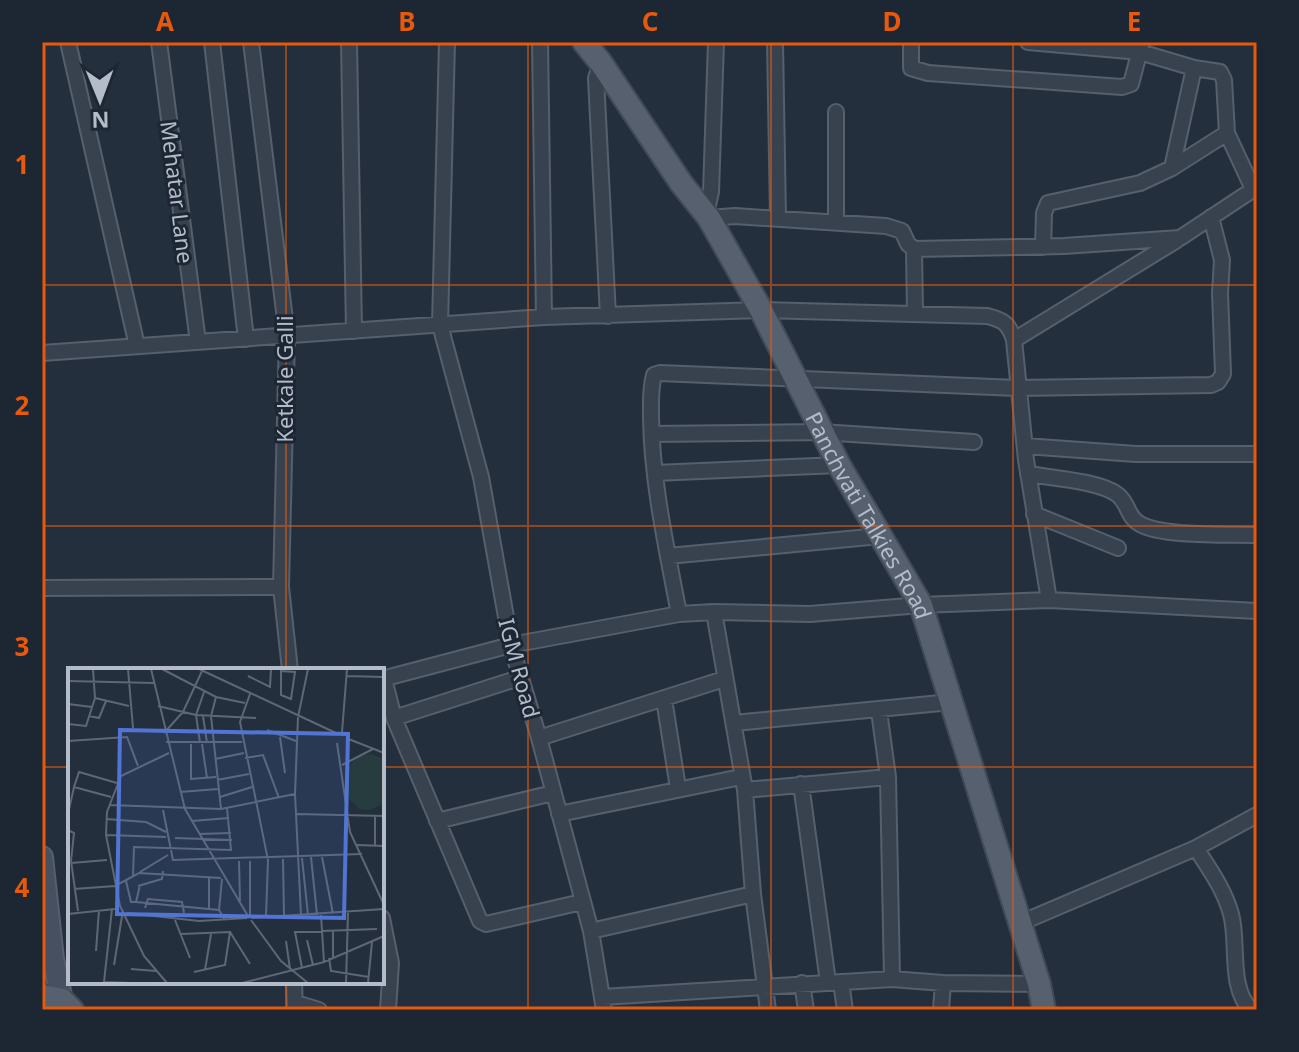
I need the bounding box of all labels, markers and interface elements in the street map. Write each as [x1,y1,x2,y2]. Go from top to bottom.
text: A [156,3,174,39]
text: B [398,3,416,39]
text: C [642,3,658,39]
text: D [882,3,902,39]
text: E [1127,3,1141,39]
north arrow [60,60,140,140]
text: N [91,106,110,136]
street label: Mehatar Lane [154,119,202,265]
text: 1 [15,146,29,182]
street label: Ketkale Galli [269,315,299,443]
text: 2 [15,387,30,423]
street label: Panchvati Talkies Road [799,406,939,622]
street label: IGM Road [492,615,548,721]
text: 3 [15,628,29,664]
inset map [68,668,384,984]
text: 4 [15,869,30,905]

